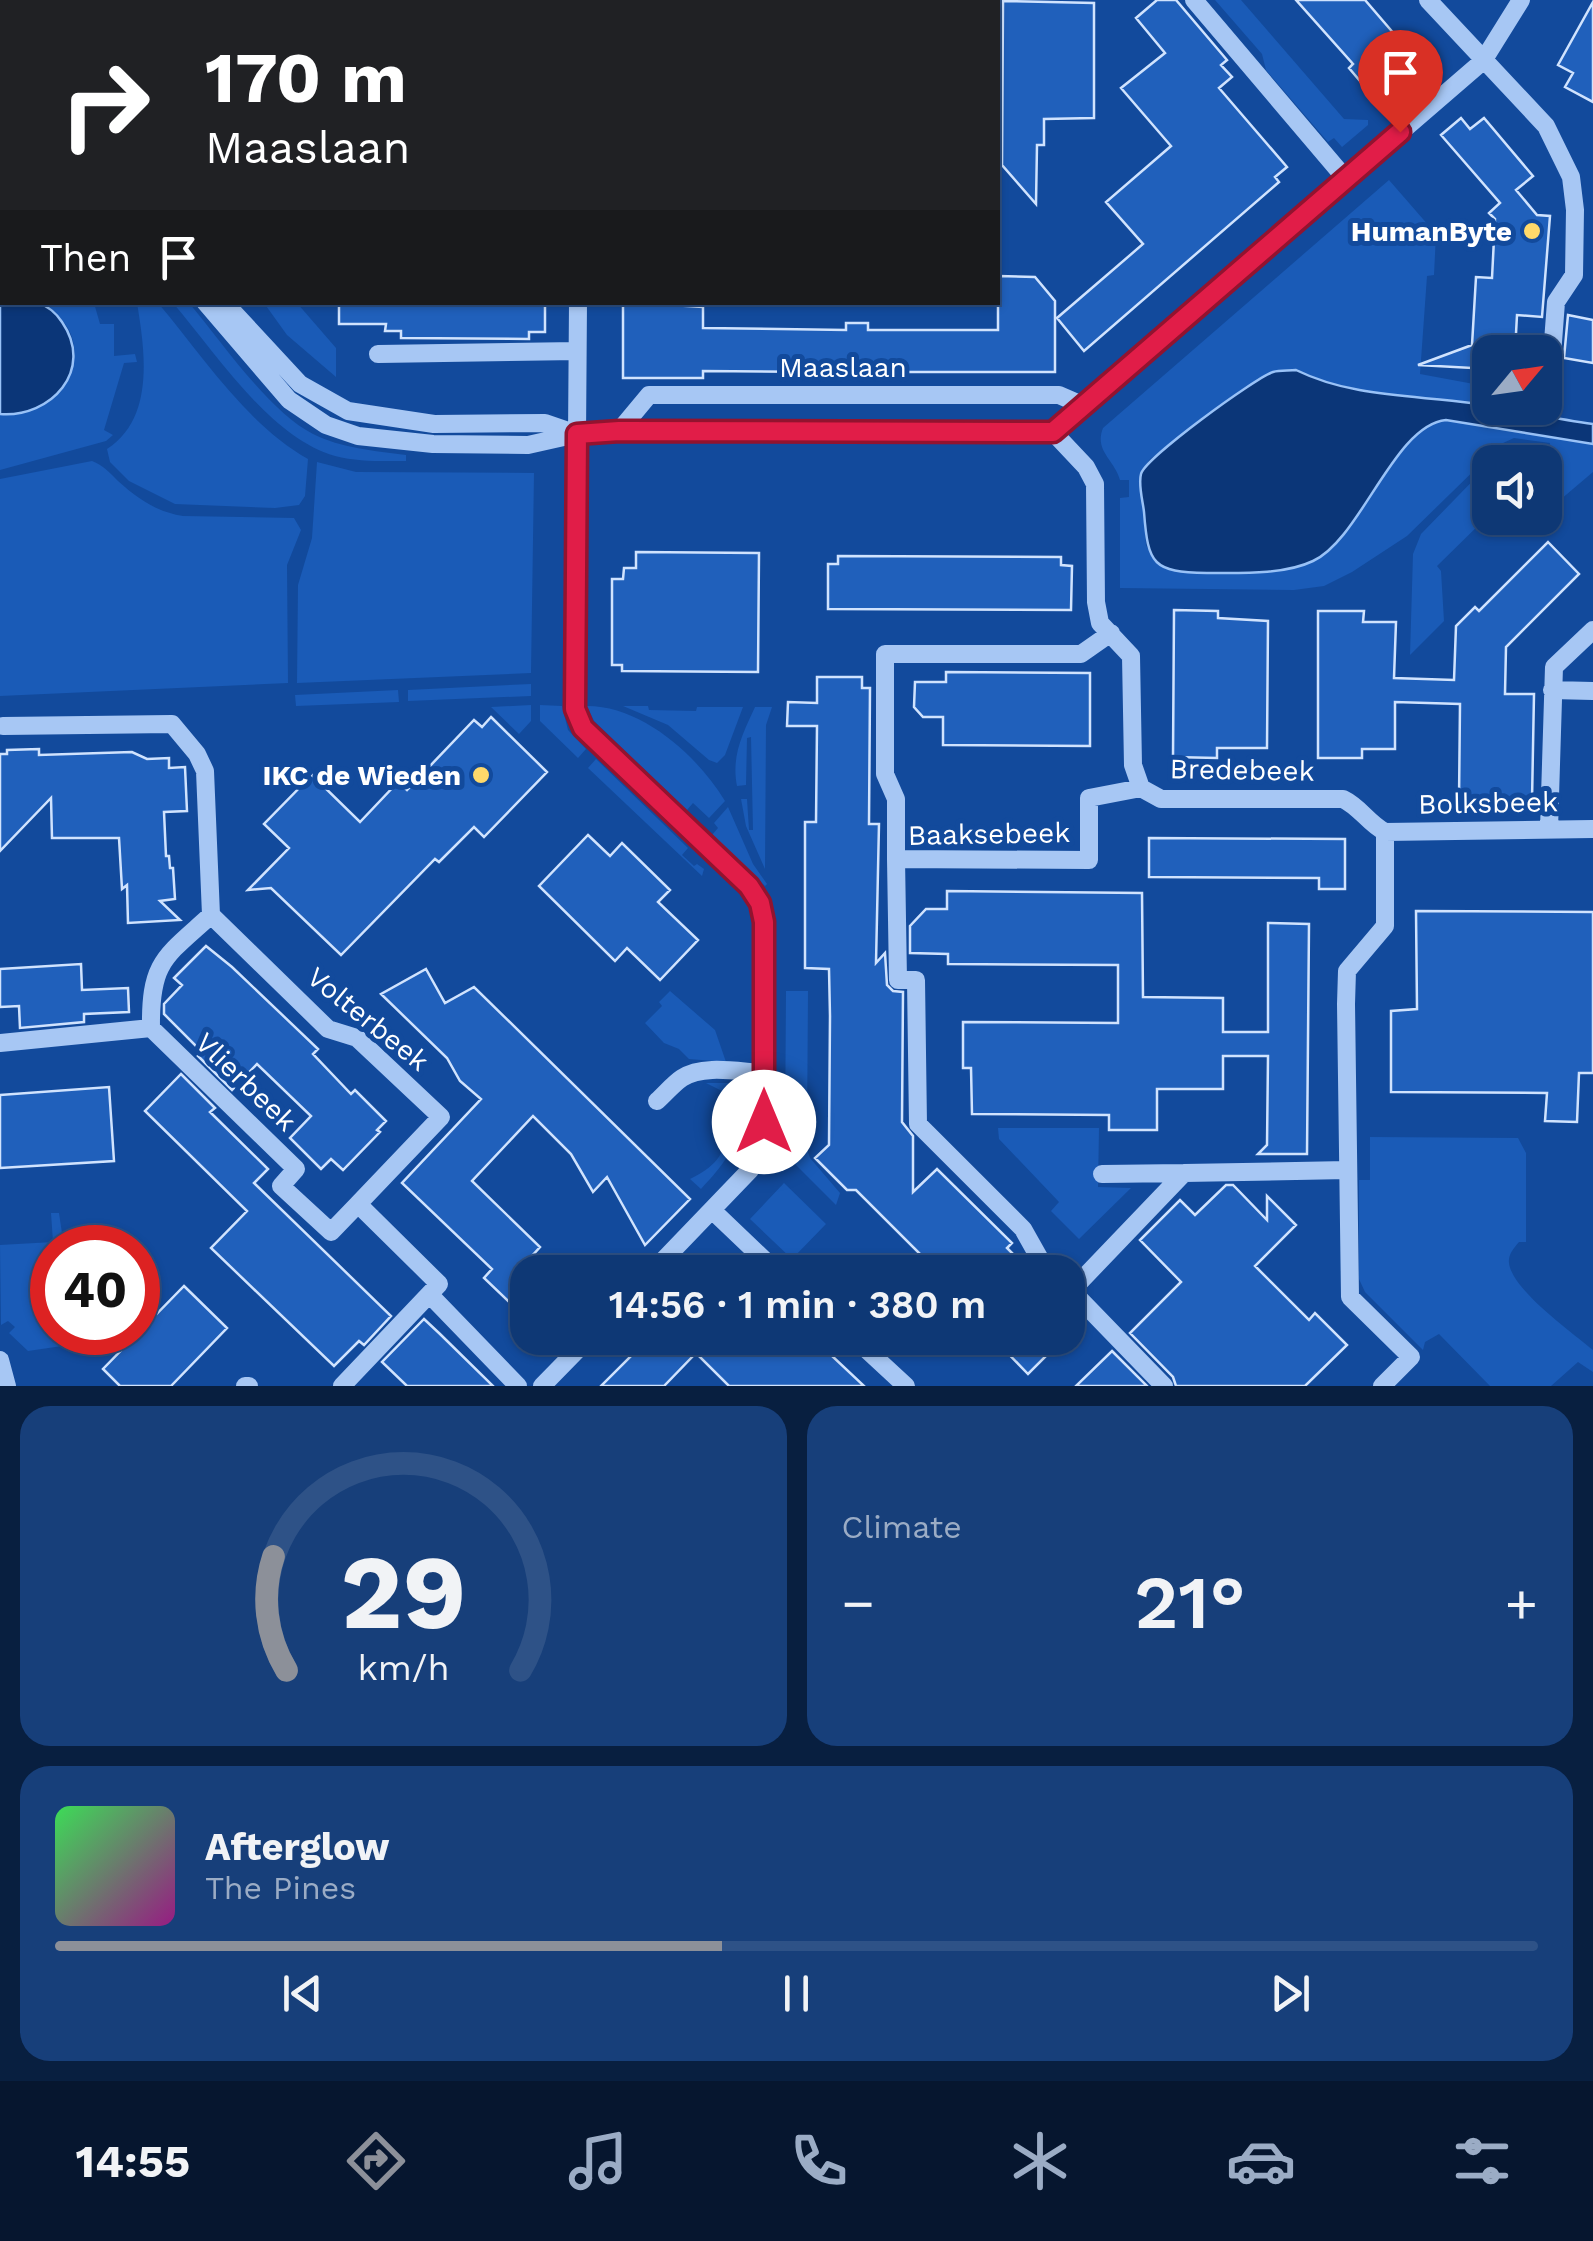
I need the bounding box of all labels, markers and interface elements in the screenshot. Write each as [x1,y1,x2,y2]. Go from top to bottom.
pin [1358,30,1443,133]
text: 170 m [205,37,407,119]
icon: right [40,40,170,170]
icon: arrive [1373,45,1428,100]
text: Maaslaan [205,121,410,174]
place label: HumanByte [1351,215,1512,248]
marker: HumanByte [1521,220,1543,242]
icon: arrive [151,230,206,285]
text: Then [40,236,131,280]
north arrow [1472,335,1562,425]
map controls [1472,335,1562,535]
street label: Maaslaan [779,351,907,384]
button: sound [1472,445,1562,535]
street label: Bredebeek [1169,752,1315,788]
place label: IKC de Wieden [263,759,461,792]
marker: IKC de Wieden [470,764,492,786]
street label: Bolksbeek [1418,785,1558,821]
street label: Baaksebeek [908,816,1070,852]
street label: Volterbeek [301,960,435,1078]
street label: Vlierbeek [189,1026,303,1138]
position arrow [712,1070,816,1174]
speed limit sign: 40 [30,1225,160,1355]
text: 14:56 · 1 min · 380 m [609,1283,986,1327]
text: Climate [842,1508,962,1546]
text: 29 [340,1531,466,1653]
text: 21° [1134,1558,1246,1646]
text: − [842,1571,875,1635]
text: + [1505,1571,1538,1635]
text: km/h [357,1647,449,1689]
text: Afterglow [205,1825,390,1869]
text: The Pines [205,1869,356,1907]
icon: previous [275,1966,330,2021]
icon: pause [769,1966,824,2021]
icon: next [1263,1966,1318,2021]
icon: directions [341,2126,411,2196]
icon: music [563,2126,633,2196]
icon: phone [784,2126,854,2196]
icon: climate [1005,2126,1075,2196]
icon: car [1226,2126,1296,2196]
icon: filters [1447,2126,1517,2196]
text: 14:55 [76,2135,190,2188]

